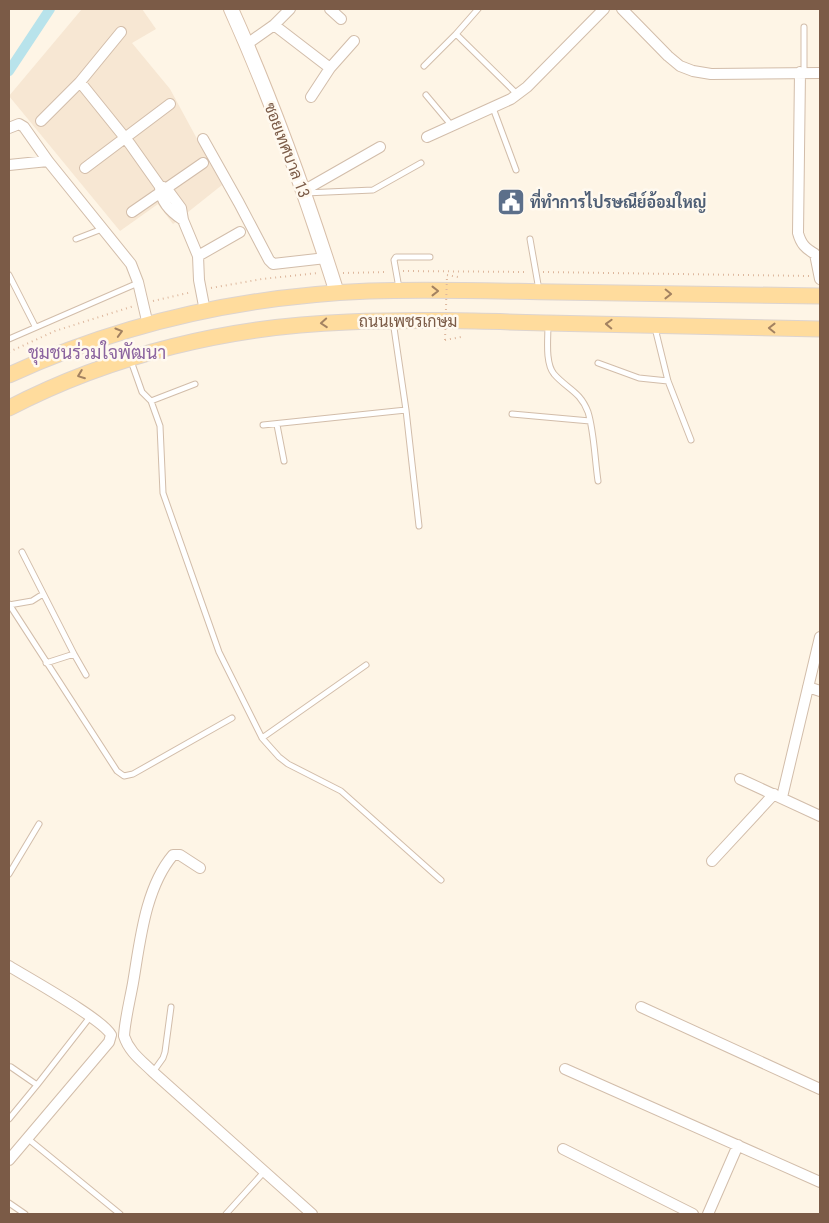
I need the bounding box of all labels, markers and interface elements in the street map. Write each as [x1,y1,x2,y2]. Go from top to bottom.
street label: ซอยเทศบาล 13 [260,100,314,200]
public building icon: ที่ทำการไปรษณีย์อ้อมใหญ่ [496,187,526,217]
place label: ที่ทำการไปรษณีย์อ้อมใหญ่ [530,188,706,213]
one-way arrow [432,286,440,296]
one-way arrow [664,288,672,299]
street label: ถนนเพชรเกษม [359,312,457,331]
one-way arrow [320,318,328,329]
one-way arrow [605,319,612,329]
one-way arrow [767,323,775,333]
one-way arrow [115,328,123,338]
district label: ชุมชนร่วมใจพัฒนา [28,340,166,365]
one-way arrow [77,369,85,379]

